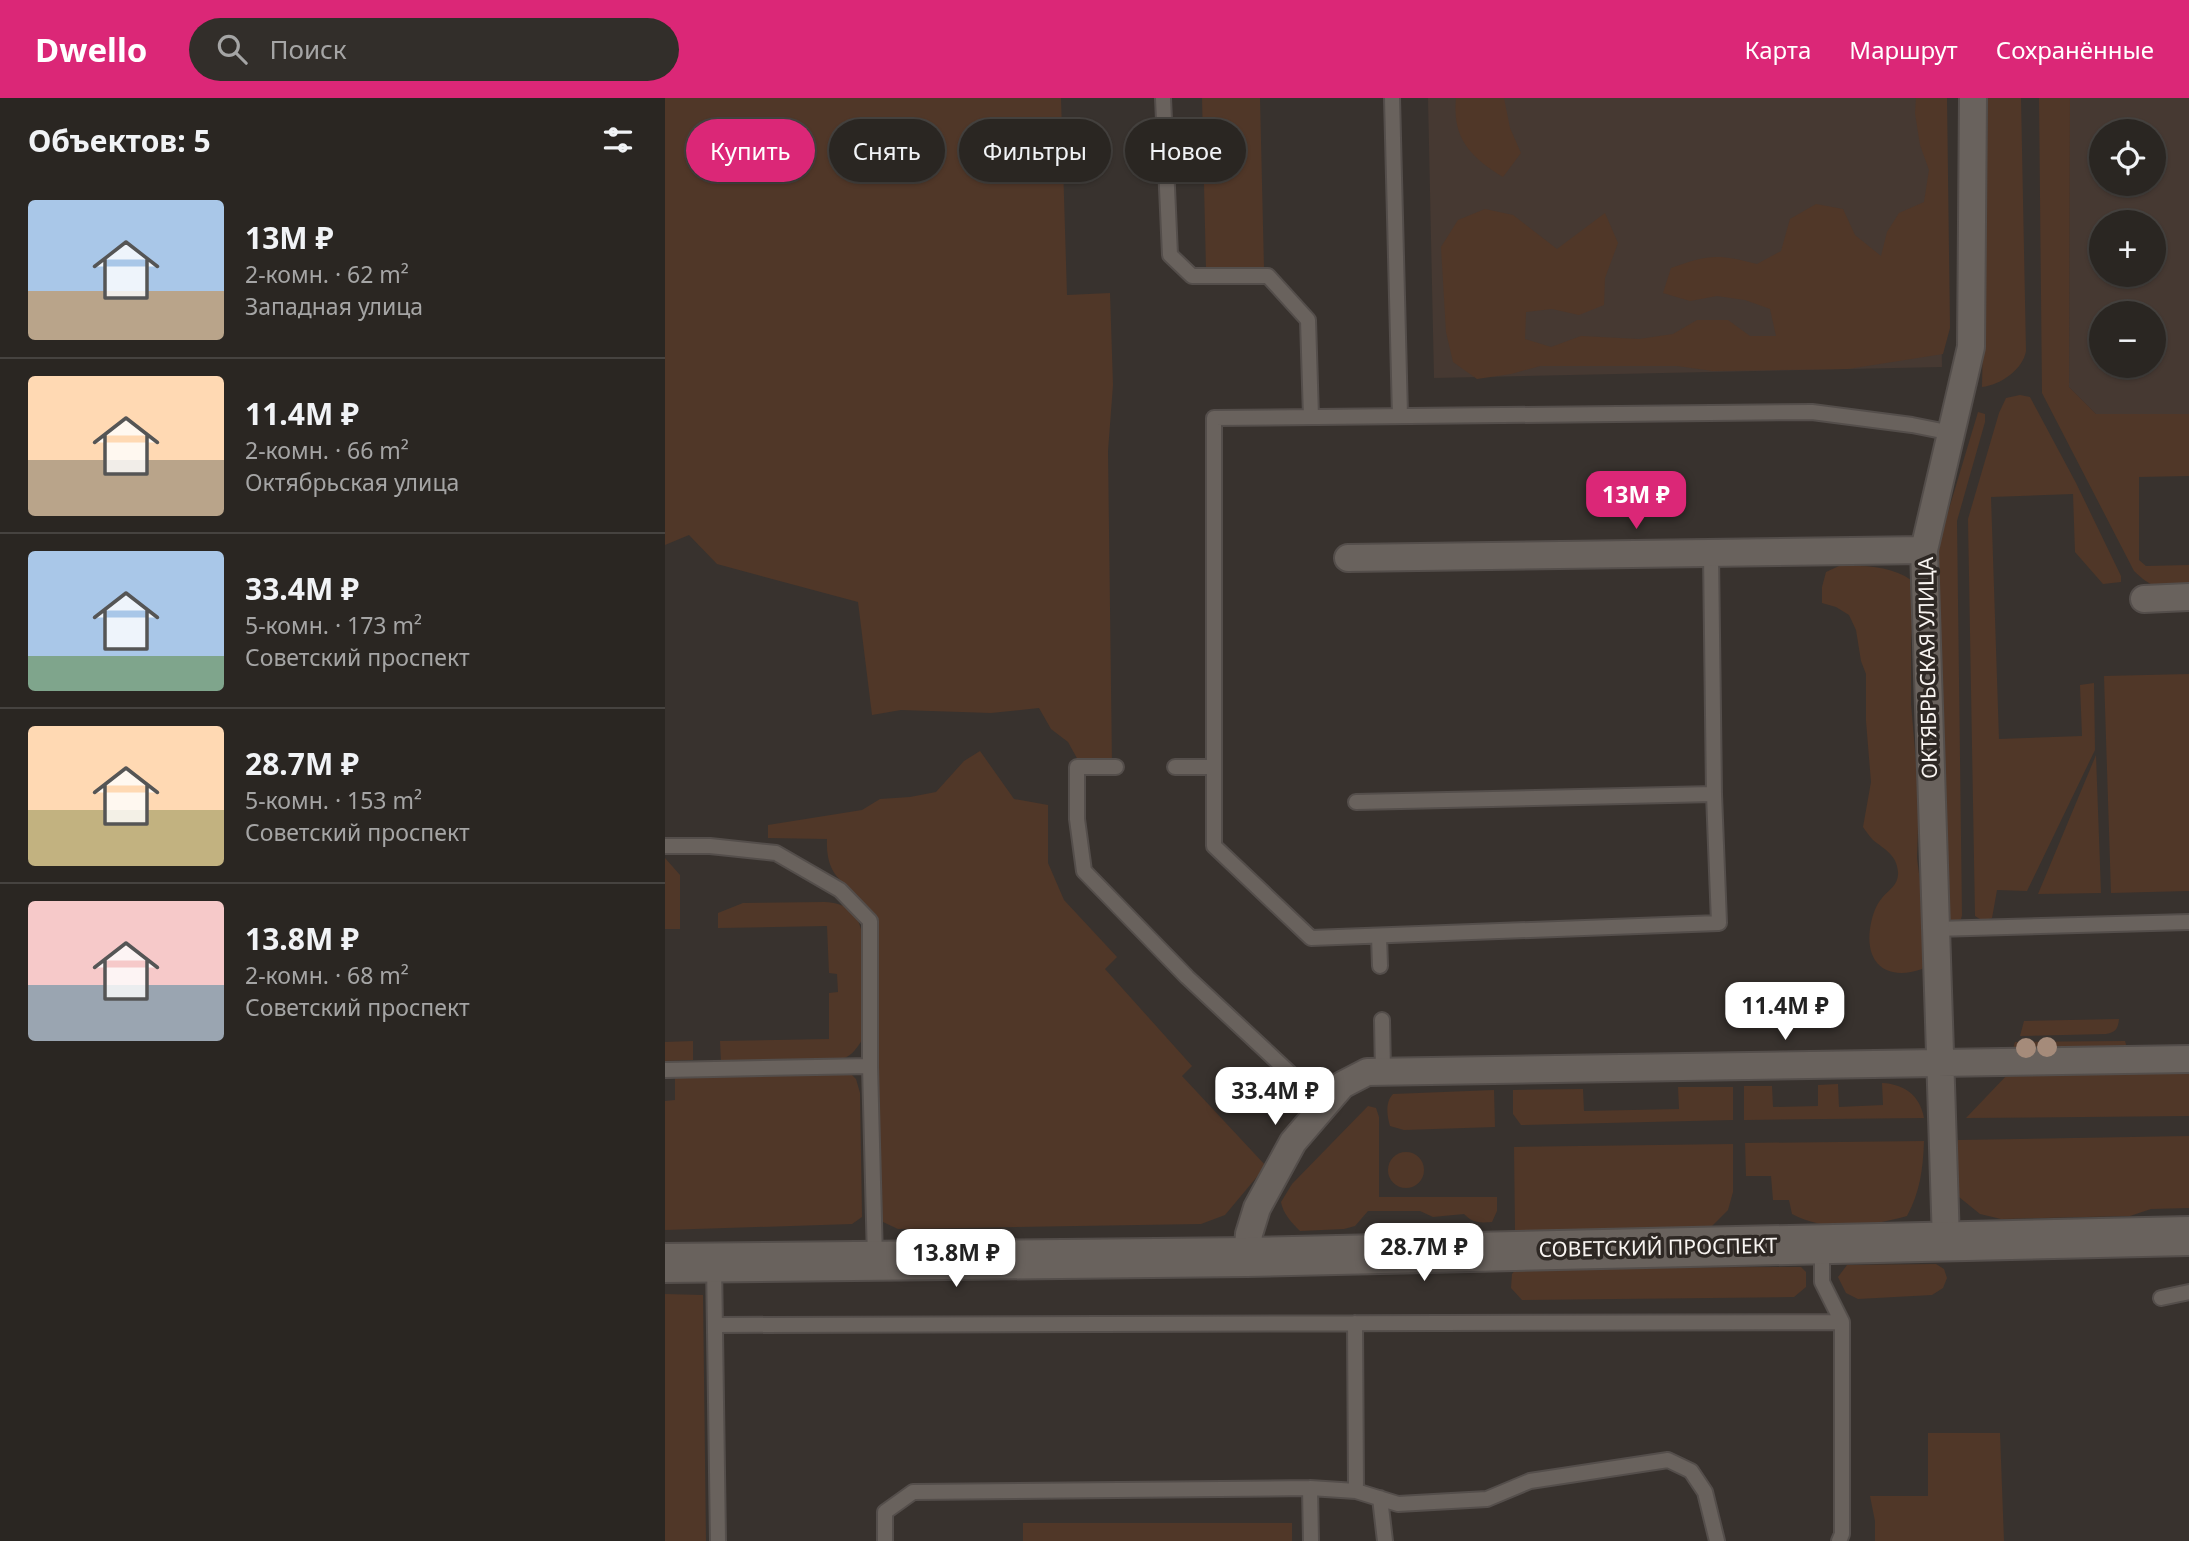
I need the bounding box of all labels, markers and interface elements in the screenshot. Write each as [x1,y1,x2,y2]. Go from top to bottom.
search box [189,18,679,81]
text: Dwello [35,27,147,72]
icon: search [213,30,251,68]
text: Поиск [269,31,347,67]
text: Карта [1744,33,1811,66]
text: Маршрут [1849,33,1958,66]
text: Сохранённые [1996,33,2154,66]
chip: Купить [686,119,815,182]
chip: Снять [829,119,945,182]
chip: Фильтры [959,119,1111,182]
chip: Новое [1125,119,1246,182]
map controls [2089,119,2166,378]
button: locate [2089,119,2166,196]
text: Объектов: 5 [28,120,211,161]
icon: filters [599,121,637,159]
button: + [2089,210,2166,287]
text: 13M ₽ [245,217,333,258]
icon: home [84,228,168,312]
text: 2-комн. · 62 m² [245,258,409,290]
text: Западная улица [245,290,423,322]
button: − [2089,301,2166,378]
text: 11.4M ₽ [245,393,359,434]
icon: home [84,404,168,488]
text: 2-комн. · 66 m² [245,434,409,466]
text: Октябрьская улица [245,466,459,498]
pin: 13M ₽ [1587,472,1685,531]
text: 13M ₽ [1602,478,1670,510]
street label: ОКТЯБРЬСКАЯ УЛИЦА [1911,556,1943,779]
text: 33.4M ₽ [245,568,359,609]
icon: home [84,579,168,663]
text: 5-комн. · 173 m² [245,609,422,641]
text: Советский проспект [245,641,470,673]
text: 28.7M ₽ [245,743,359,784]
icon: home [84,754,168,838]
text: 5-комн. · 153 m² [245,784,422,816]
text: Советский проспект [245,816,470,848]
text: 13.8M ₽ [245,918,359,959]
icon: home [84,929,168,1013]
text: 2-комн. · 68 m² [245,959,409,991]
pin: 11.4M ₽ [1720,982,1850,1042]
text: 11.4M ₽ [1741,989,1829,1021]
text: Советский проспект [245,991,470,1023]
pin: 33.4M ₽ [1210,1068,1340,1127]
text: 33.4M ₽ [1231,1074,1319,1106]
pin: 28.7M ₽ [1359,1224,1489,1283]
pin: 13.8M ₽ [891,1230,1021,1289]
text: 28.7M ₽ [1380,1230,1468,1262]
street label: СОВЕТСКИЙ ПРОСПЕКТ [1538,1231,1778,1263]
text: 13.8M ₽ [912,1236,1000,1268]

